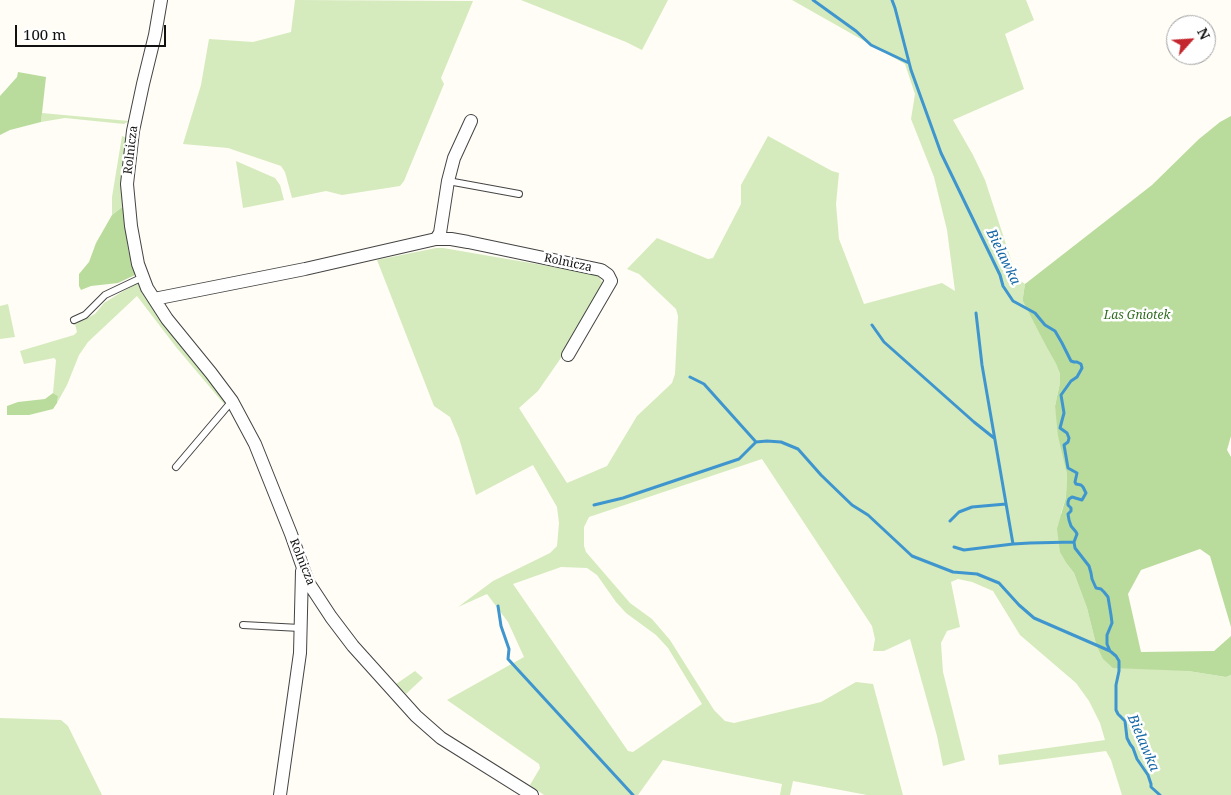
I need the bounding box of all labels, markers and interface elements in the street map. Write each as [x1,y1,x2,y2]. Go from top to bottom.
scale bar [18,15,169,47]
north arrow [1166,15,1216,65]
text: 100 m [23,24,66,44]
text: N [1193,25,1215,43]
street label: Rolnicza [121,125,141,175]
water label: Bielawka [982,226,1024,288]
street label: Rolnicza [543,251,593,275]
park label: Las Gniotek [1104,309,1170,323]
street label: Rolnicza [286,537,318,587]
water label: Bielawka [1124,712,1162,774]

